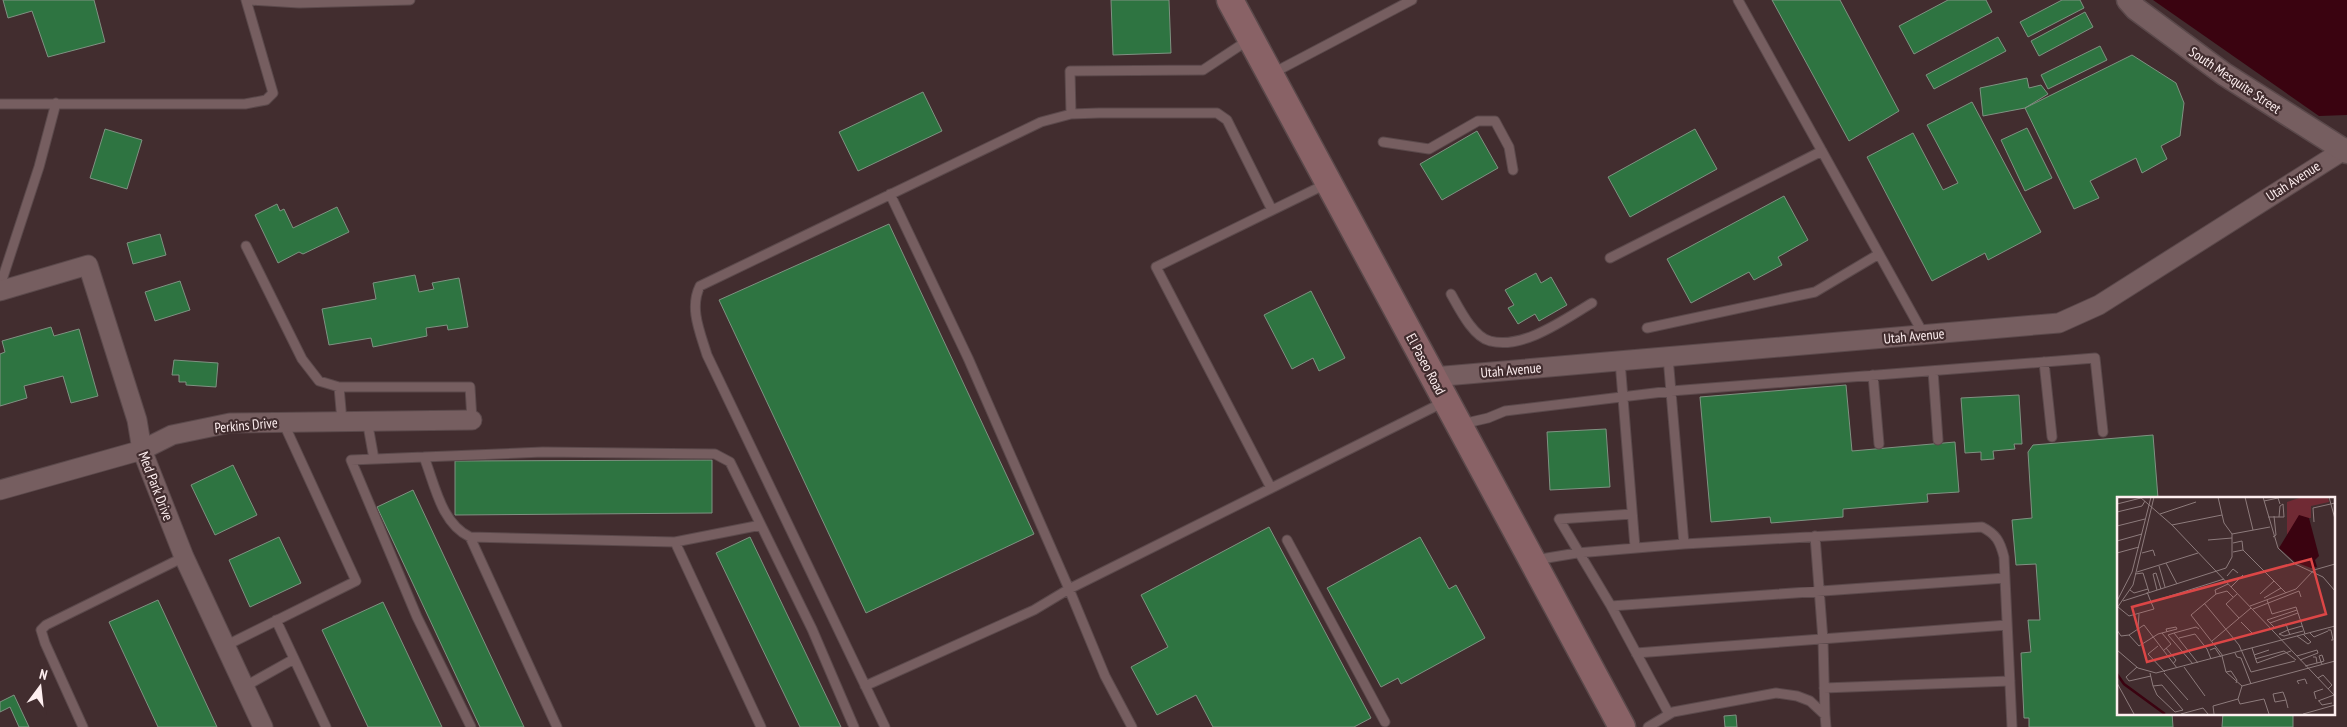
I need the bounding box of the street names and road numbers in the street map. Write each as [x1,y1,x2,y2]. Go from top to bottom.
street label: South Mesquite Street [2186,43,2285,118]
street label: Utah Avenue [2263,157,2324,205]
street label: Utah Avenue [1883,324,1945,348]
street label: El Paseo Road [1402,330,1450,398]
street label: Utah Avenue [1480,358,1542,382]
street label: Perkins Drive [214,413,279,437]
street label: Med Park Drive [135,449,177,523]

